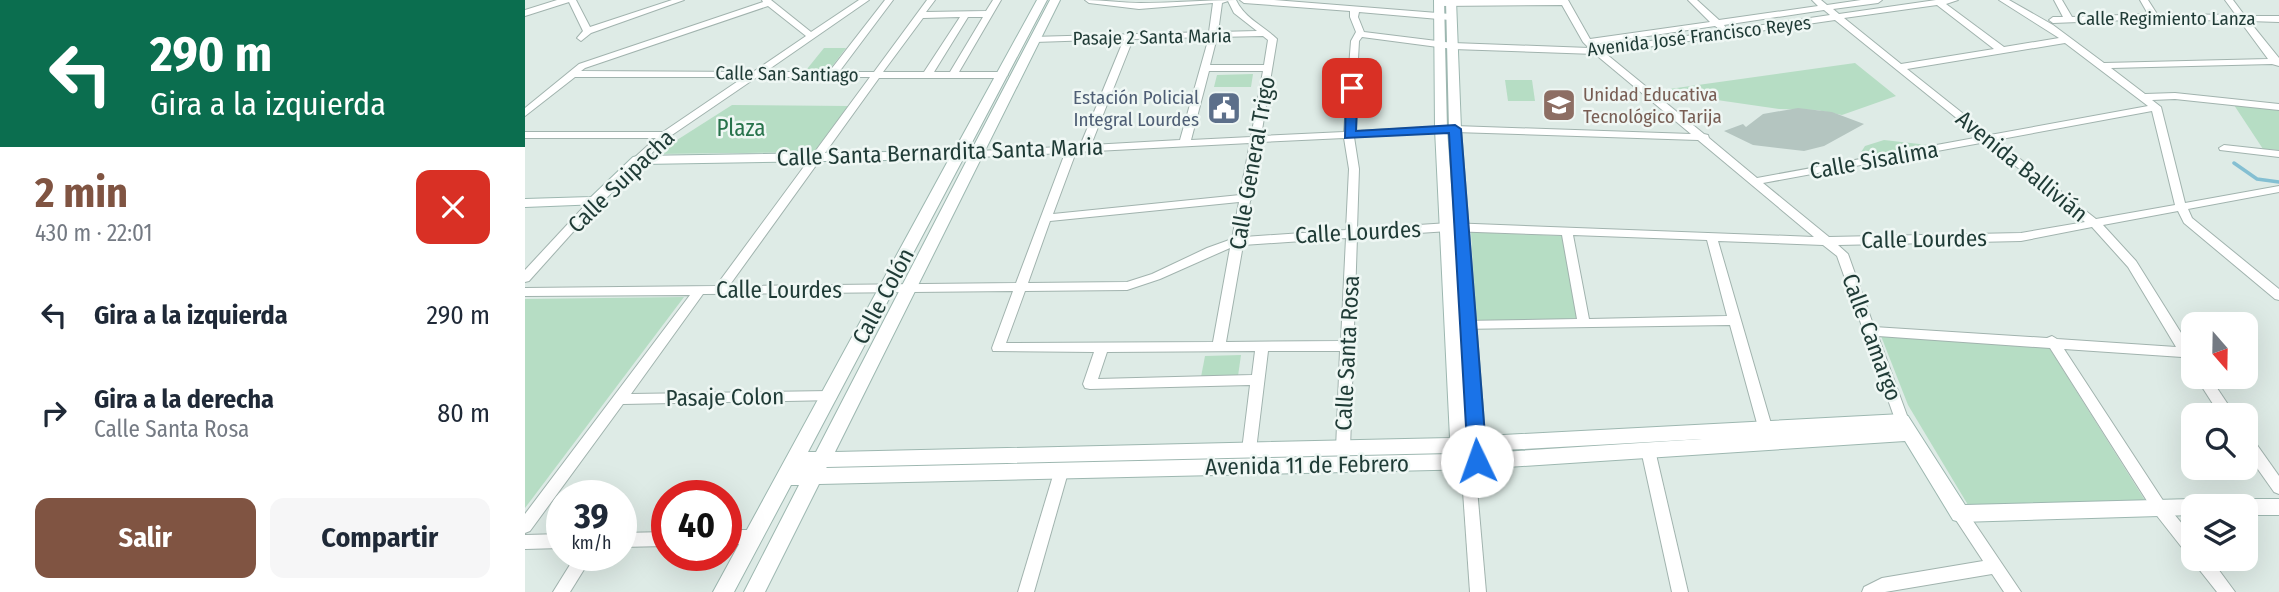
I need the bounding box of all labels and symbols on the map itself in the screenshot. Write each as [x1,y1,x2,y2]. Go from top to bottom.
street label: Calle Regimiento Lanza [2077,7,2255,30]
street label: Avenida José Francisco Reyes [1586,11,1812,61]
street label: Pasaje 2 Santa Maria [1072,24,1232,50]
pin [1322,58,1382,118]
street label: Calle San Santiago [715,61,859,87]
street label: Calle General Trigo [1223,74,1281,252]
place label: Unidad Educativa Tecnológico Tarija [1583,83,1722,128]
place label: Estación Policial Integral Lourdes [1073,86,1199,131]
school or university icon: Unidad Educativa Tecnológico Tarija [1540,86,1578,124]
public building icon: Estación Policial Integral Lourdes [1205,89,1243,127]
street label: Avenida Ballivián [1950,104,2094,228]
park label: Plaza [716,114,766,142]
street label: Calle Suipacha [562,123,680,239]
street label: Calle Santa Bernardita Santa Maria [776,132,1104,172]
street label: Calle Sisalima [1808,135,1940,185]
street label: Calle Lourdes [1294,215,1422,249]
street label: Calle Lourdes [1861,224,1987,254]
street label: Calle Colón [846,243,920,349]
street label: Calle Camargo [1836,270,1908,404]
street label: Calle Santa Rosa [1329,275,1365,431]
street label: Calle Lourdes [716,276,842,304]
north arrow [2181,312,2257,388]
street label: Pasaje Colon [665,382,785,412]
position arrow [1440,424,1514,498]
street label: Avenida 11 de Febrero [1205,449,1409,481]
speed limit sign: 40 [651,480,742,571]

